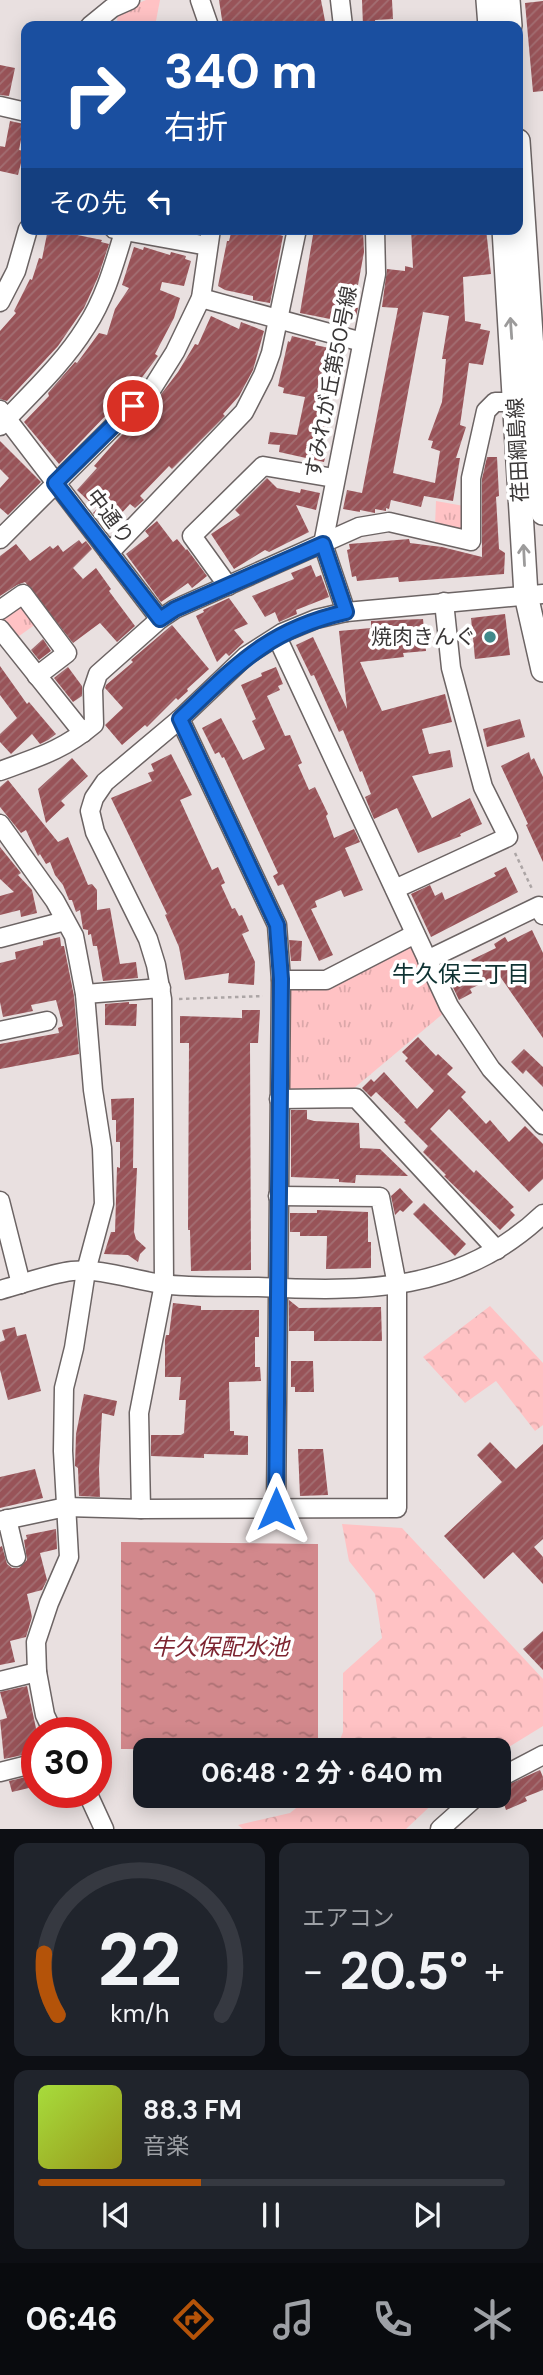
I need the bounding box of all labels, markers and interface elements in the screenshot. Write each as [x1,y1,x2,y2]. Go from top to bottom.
text: 340 m [164,39,318,103]
icon: right [49,49,140,140]
text: 右折 [164,106,228,148]
icon: left [141,182,179,220]
text: その先 [49,186,127,220]
street label: すみれが丘第50号線 [299,284,363,480]
one-way arrow [504,316,517,339]
pin [103,376,163,436]
icon: arrive [114,387,152,425]
street label: 荏田綱島線 [501,397,535,503]
street label: 中通り [80,483,140,551]
one-way arrow [517,543,530,566]
place label: 焼肉きんぐ [371,623,476,651]
marker: 焼肉きんぐ [482,629,498,645]
district label: 牛久保三丁目 [392,959,530,989]
position arrow [239,1472,313,1546]
water label: 牛久保配水池 [151,1632,291,1662]
speed limit sign: 30 [21,1717,112,1808]
text: 06:48 · 2 分 · 640 m [201,1756,443,1790]
text: エアコン [303,1903,395,1933]
text: 22 [97,1914,181,2009]
text: 20.5° [339,1937,468,2005]
text: − [303,1946,323,1996]
text: + [484,1946,505,1996]
text: km/h [110,1997,169,2030]
text: 88.3 FM [143,2093,242,2127]
text: 音楽 [143,2131,189,2161]
icon: previous [97,2196,135,2234]
icon: pause [252,2196,290,2234]
icon: next [408,2196,446,2234]
icon: directions [169,2295,218,2344]
icon: music [269,2295,318,2344]
icon: phone [368,2295,417,2344]
icon: climate [468,2295,517,2344]
text: 06:46 [25,2298,118,2340]

